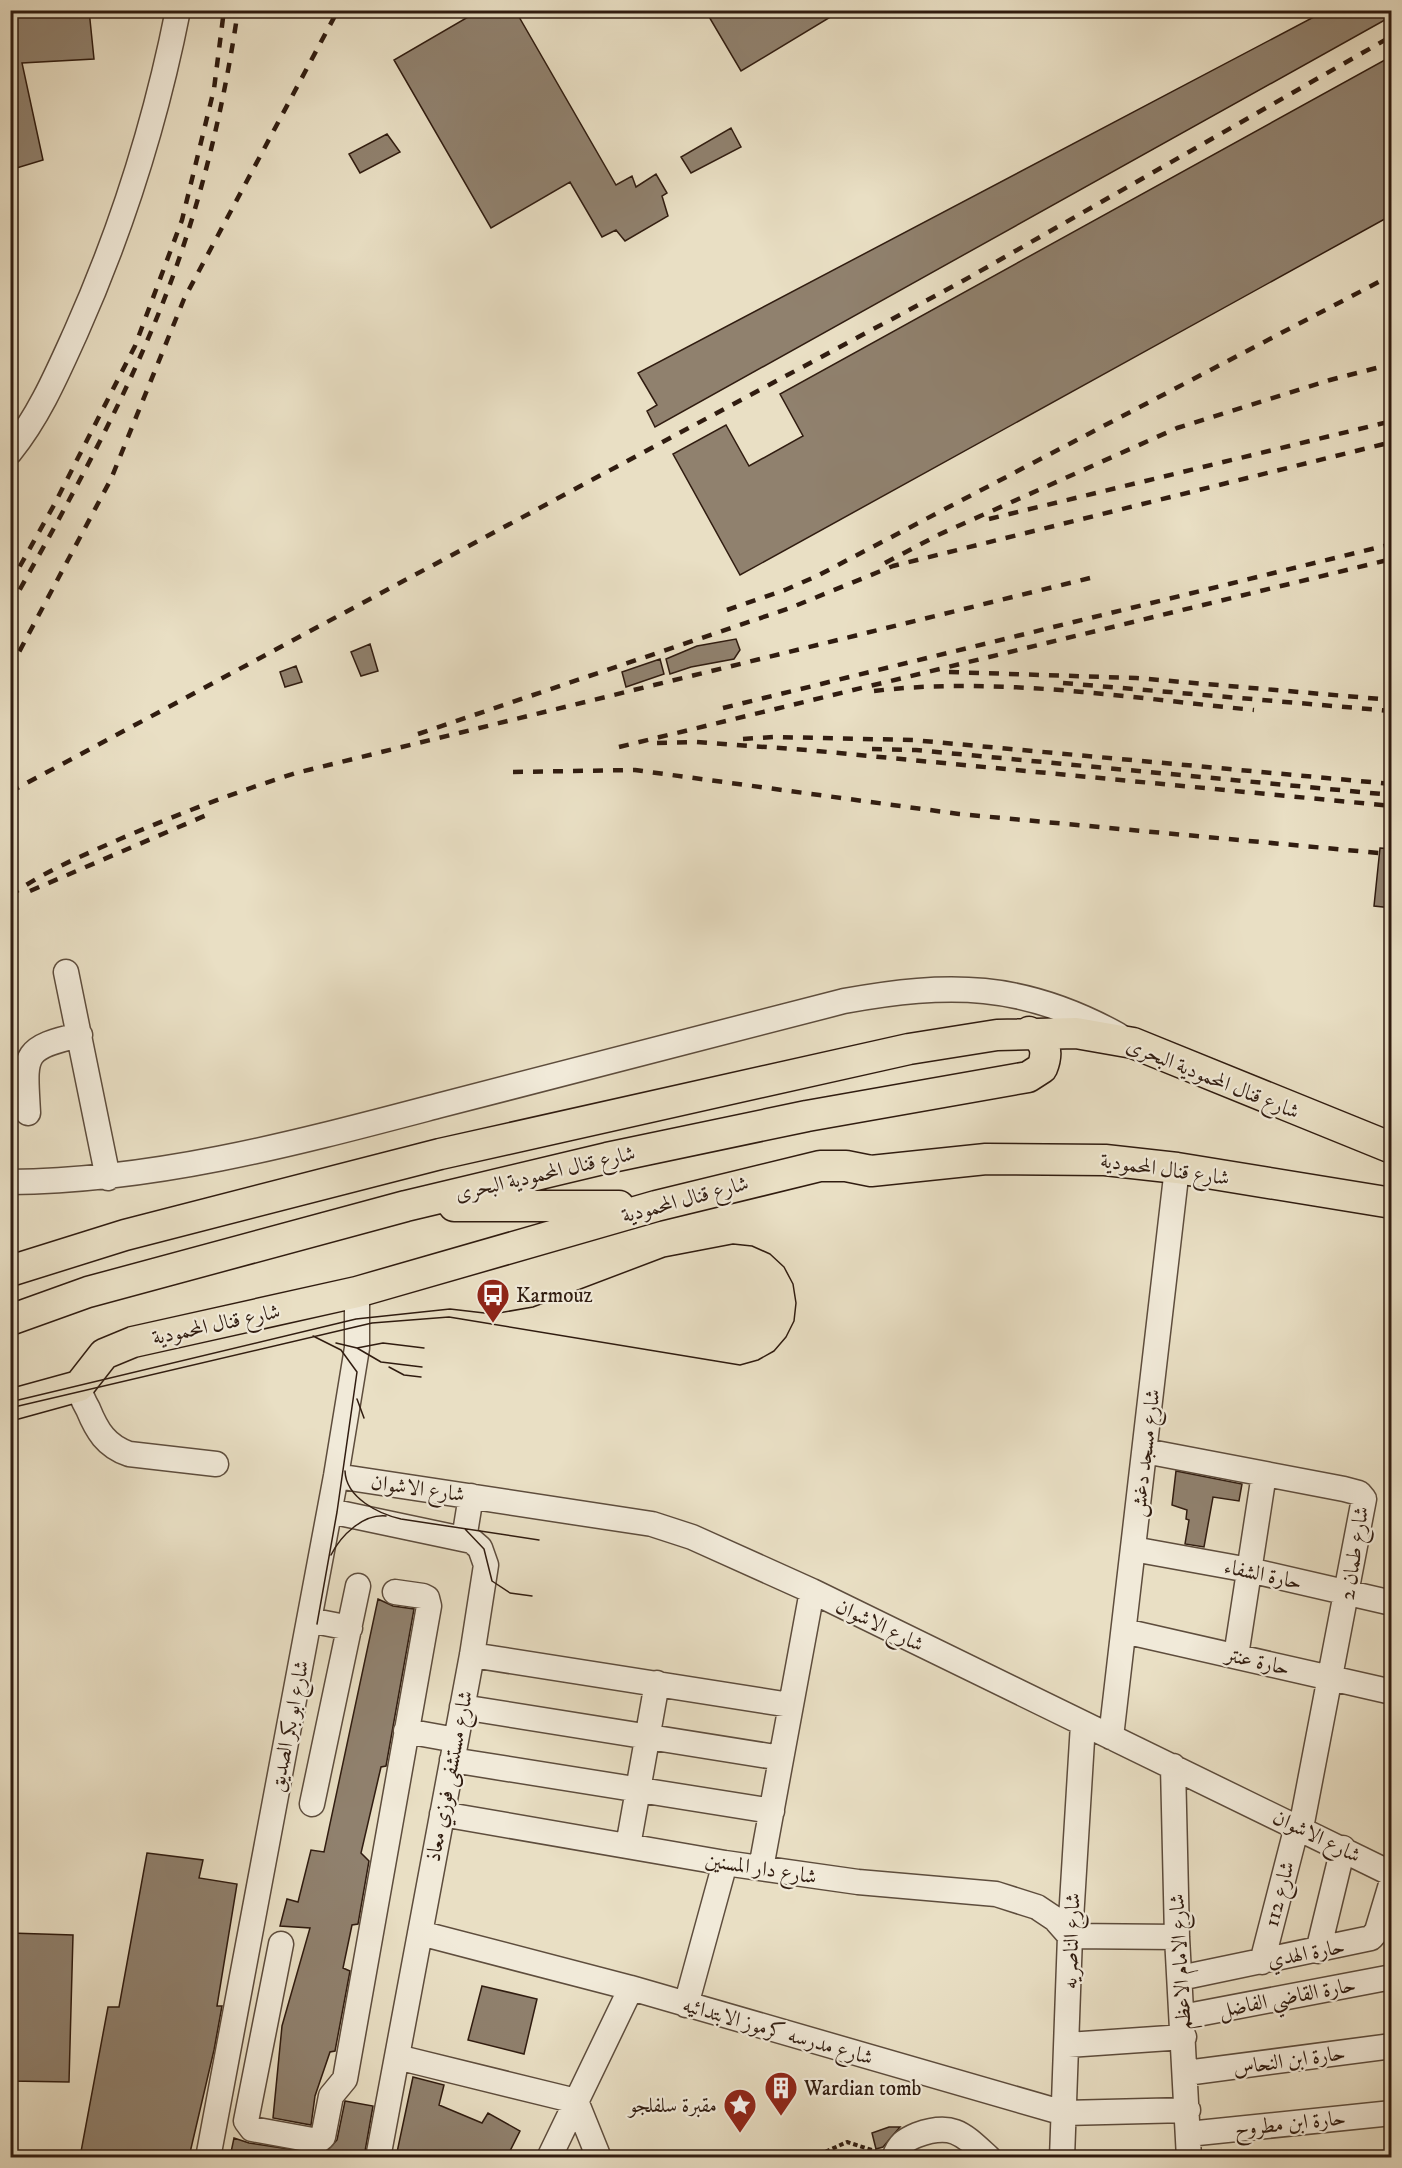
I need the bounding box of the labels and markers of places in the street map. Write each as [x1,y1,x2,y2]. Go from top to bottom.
bus stop icon: Karmouz [475,1277,511,1324]
place label: Karmouz [516,1283,593,1309]
building icon: Wardian tomb [763,2070,799,2117]
place label: Wardian tomb [803,2076,922,2102]
place icon: مقبرة سلفلجو [722,2087,758,2134]
place label: مقبرة سلفلجو [627,2093,717,2119]

